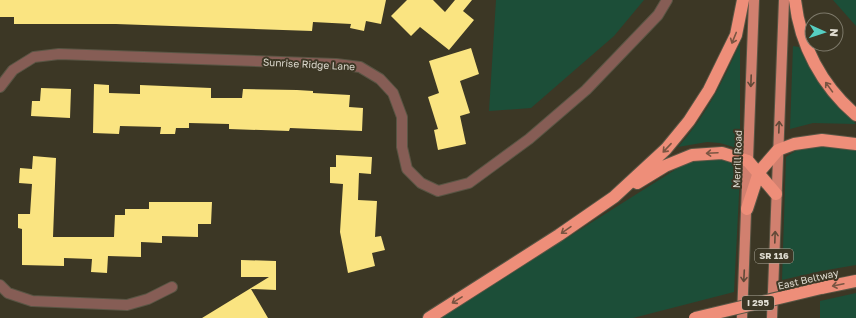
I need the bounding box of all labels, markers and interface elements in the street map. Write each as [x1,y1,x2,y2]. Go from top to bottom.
north arrow [804,12,844,52]
text: N [828,28,841,37]
one-way arrow [730,31,737,43]
street label: Sunrise Ridge Lane [263,56,356,72]
one-way arrow [748,74,755,87]
one-way arrow [825,81,833,92]
one-way arrow [775,121,783,134]
street label: Merrill Road [730,130,744,188]
one-way arrow [662,143,671,153]
one-way arrow [706,150,719,157]
one-way arrow [561,226,572,234]
one-way arrow [771,231,779,244]
road number: SR 116 [755,249,793,263]
street label: East Beltway [776,266,840,292]
one-way arrow [740,269,747,282]
one-way arrow [832,281,845,289]
one-way arrow [452,296,463,304]
road number: I 295 [742,296,774,310]

